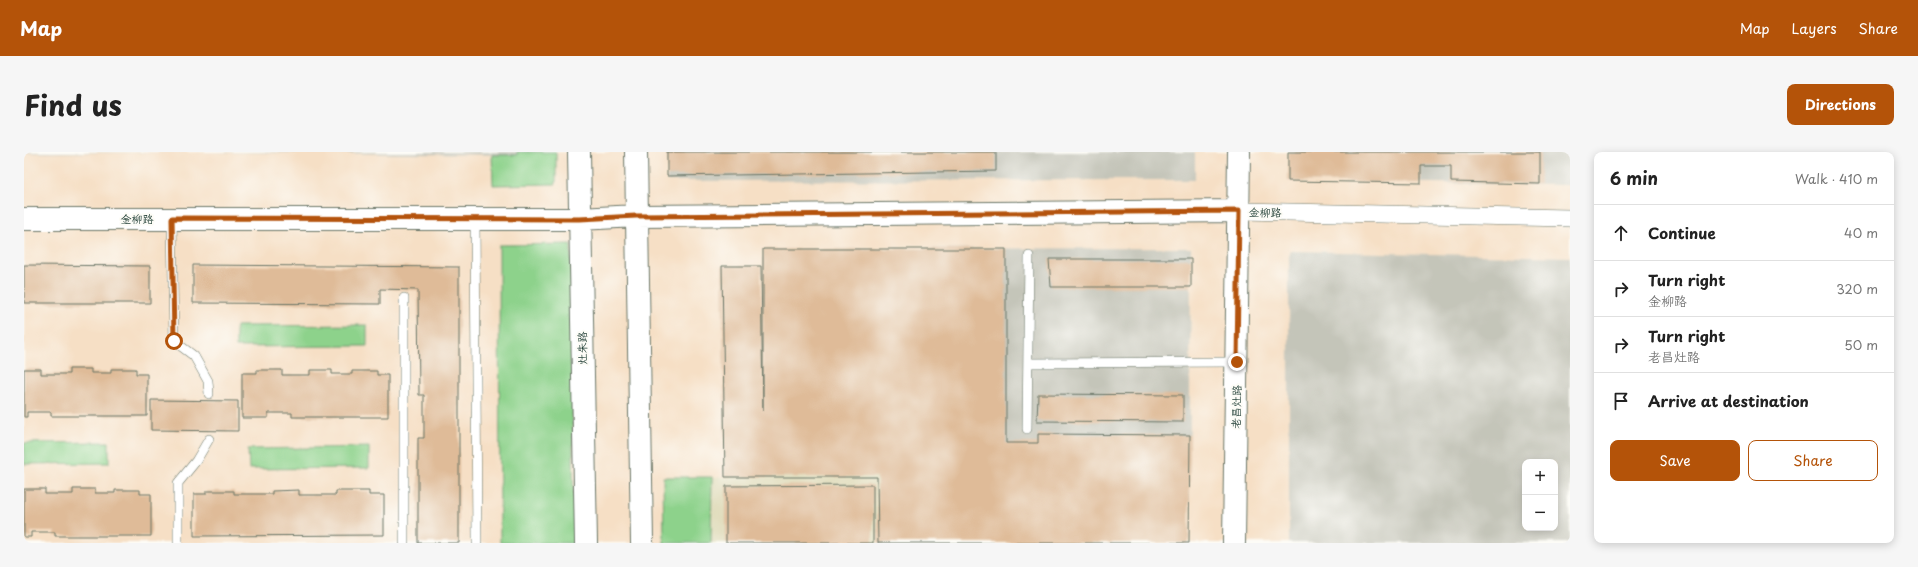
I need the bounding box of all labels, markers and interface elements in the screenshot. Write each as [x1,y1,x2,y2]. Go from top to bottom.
text: Map [20,14,62,42]
text: Map [1740,18,1770,39]
text: Layers [1792,18,1837,39]
text: Share [1859,18,1898,39]
text: Find us [24,83,122,126]
button: Directions [1787,84,1894,125]
text: 6 min [1610,165,1658,191]
text: Walk · 410 m [1795,169,1878,188]
street label: 金柳路 [1248,203,1282,221]
street label: 金柳路 [121,210,154,227]
text: Continue [1648,221,1716,244]
icon: ahead [1610,222,1632,244]
text: 40 m [1844,223,1878,242]
text: Turn right [1648,268,1725,291]
icon: right [1610,278,1632,300]
text: 320 m [1836,279,1878,298]
text: 金柳路 [1648,291,1687,310]
text: Turn right [1648,324,1725,347]
street label: 灶朱路 [573,331,591,365]
route start [165,332,183,350]
icon: right [1610,334,1632,356]
text: 50 m [1844,335,1878,354]
text: 老昌灶路 [1648,347,1700,366]
route end [1228,353,1246,371]
street label: 老昌灶路 [1227,385,1245,429]
text: Arrive at destination [1648,389,1809,412]
icon: arrive [1610,390,1632,412]
button: Save [1610,440,1740,481]
button: Share [1748,440,1878,481]
map controls [1522,459,1558,531]
button: + [1522,459,1558,495]
button: − [1522,495,1558,531]

